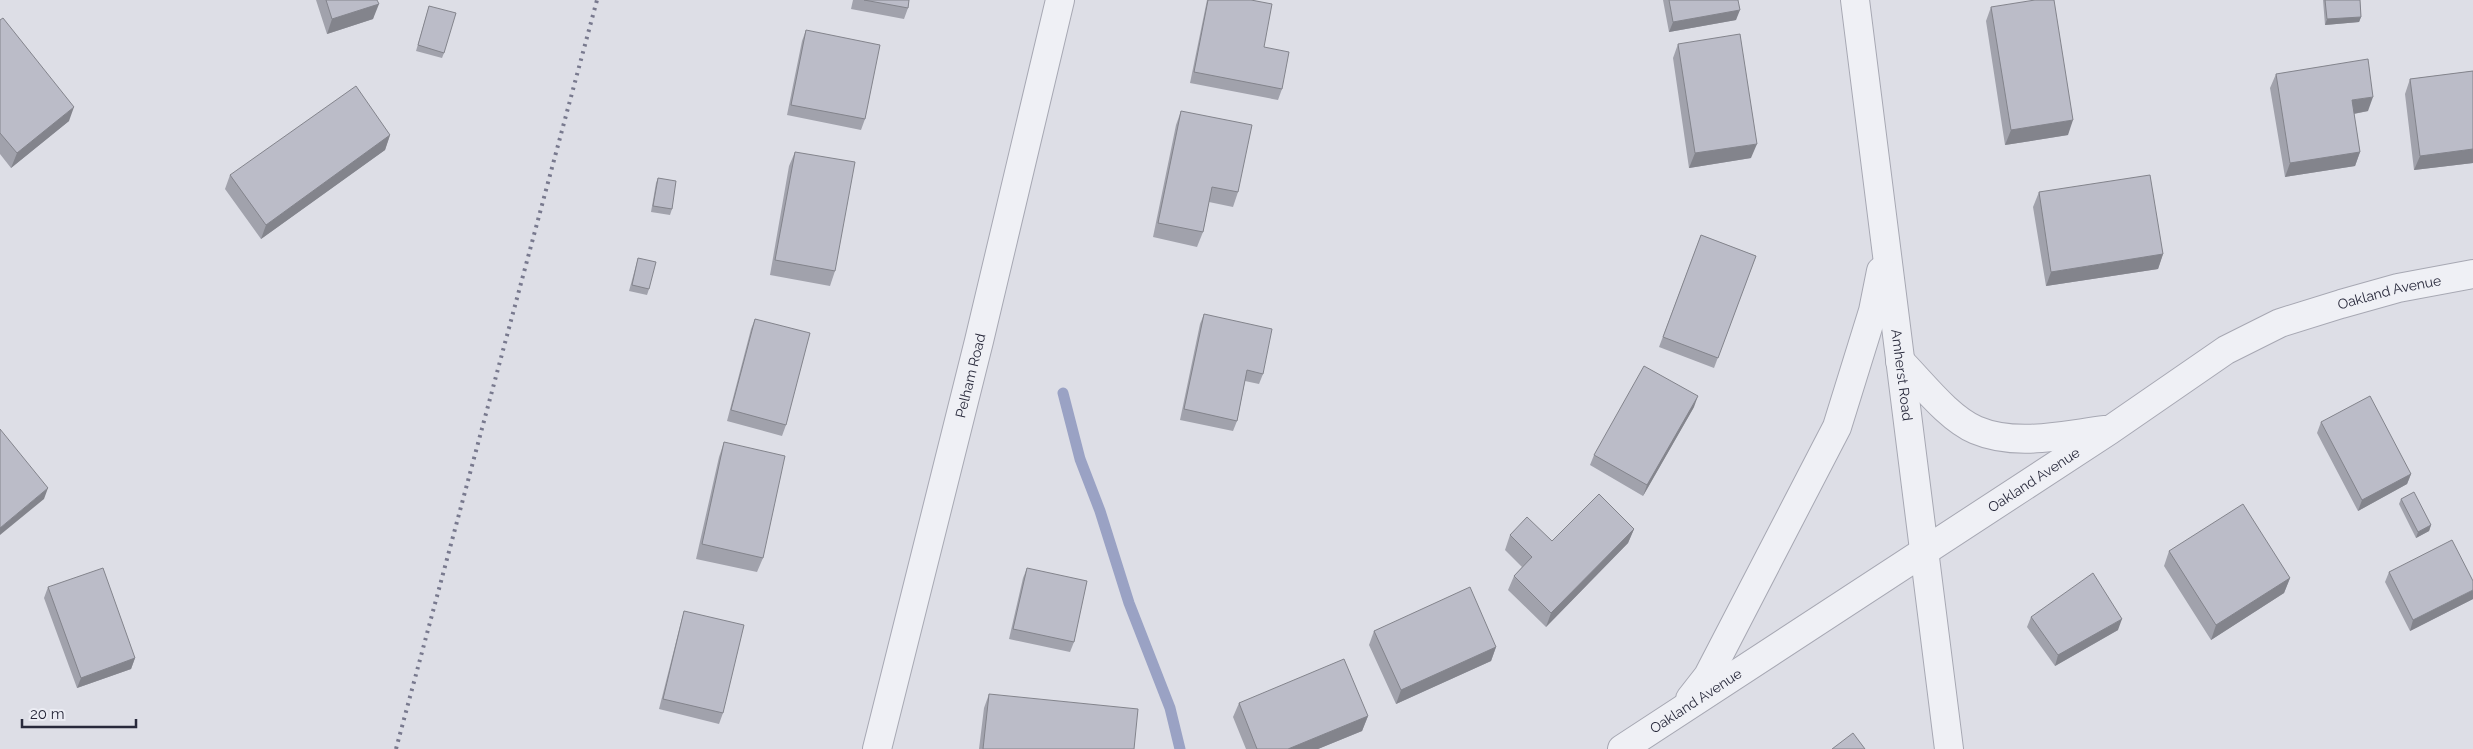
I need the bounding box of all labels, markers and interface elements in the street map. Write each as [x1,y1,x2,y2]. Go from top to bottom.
street label: Oakland Avenue [2336,272,2442,313]
street label: Amherst Road [1888,328,1916,422]
street label: Pelham Road [952,332,989,419]
street label: Oakland Avenue [1985,444,2083,516]
street label: Oakland Avenue [1647,665,1744,737]
scale bar [22,696,136,728]
text: 20 m [30,705,65,723]

